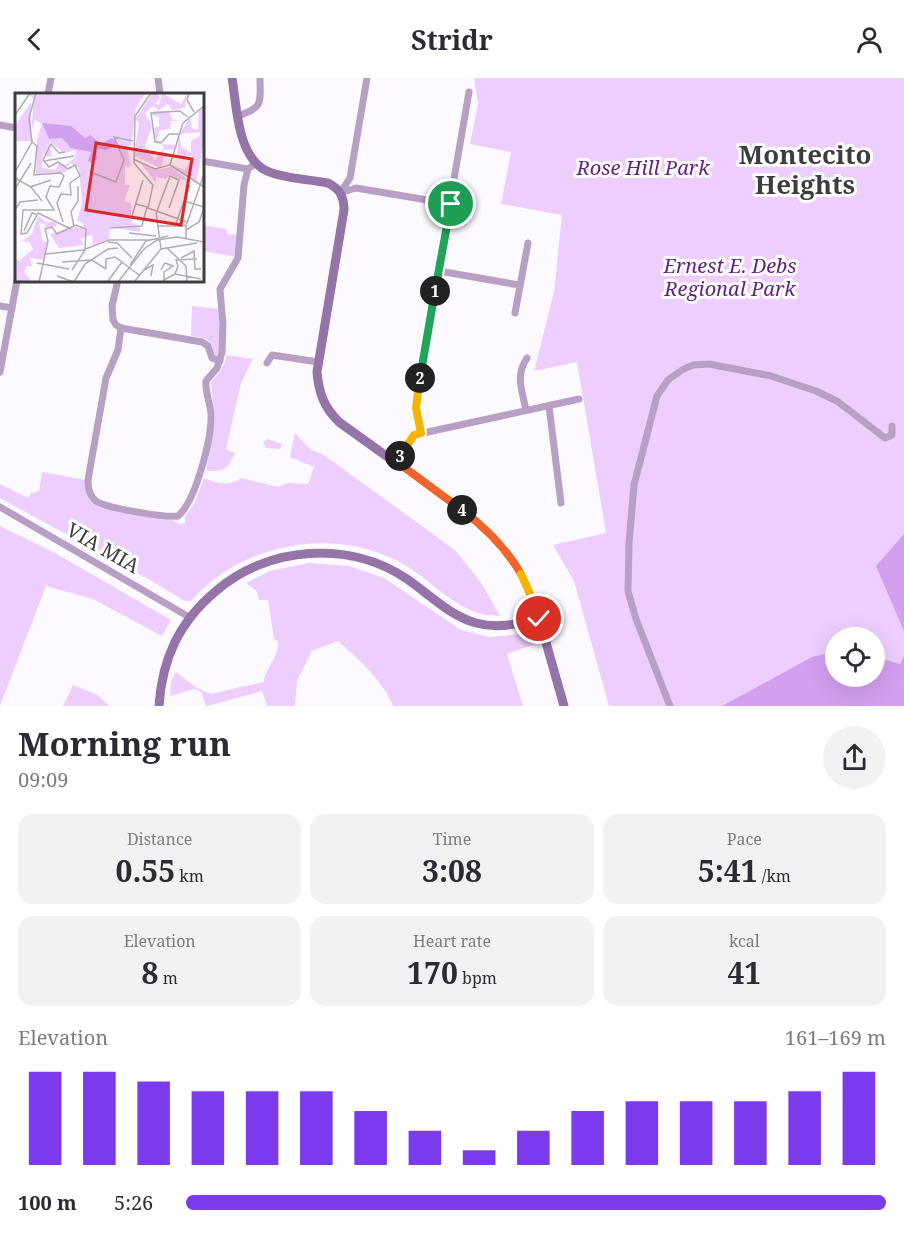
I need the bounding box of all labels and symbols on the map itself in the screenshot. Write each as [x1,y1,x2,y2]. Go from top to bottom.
inset map [15,93,204,282]
district label: Montecito Heights [739,136,871,202]
park label: Rose Hill Park [575,154,710,181]
pin [425,178,476,229]
park label: Ernest E. Debs Regional Park [662,252,797,302]
pin: 1 [420,276,450,306]
pin: 2 [405,363,435,393]
pin: 3 [385,441,415,471]
pin: 4 [447,495,477,525]
street label: VIA MIA [62,516,146,580]
pin [513,593,564,644]

